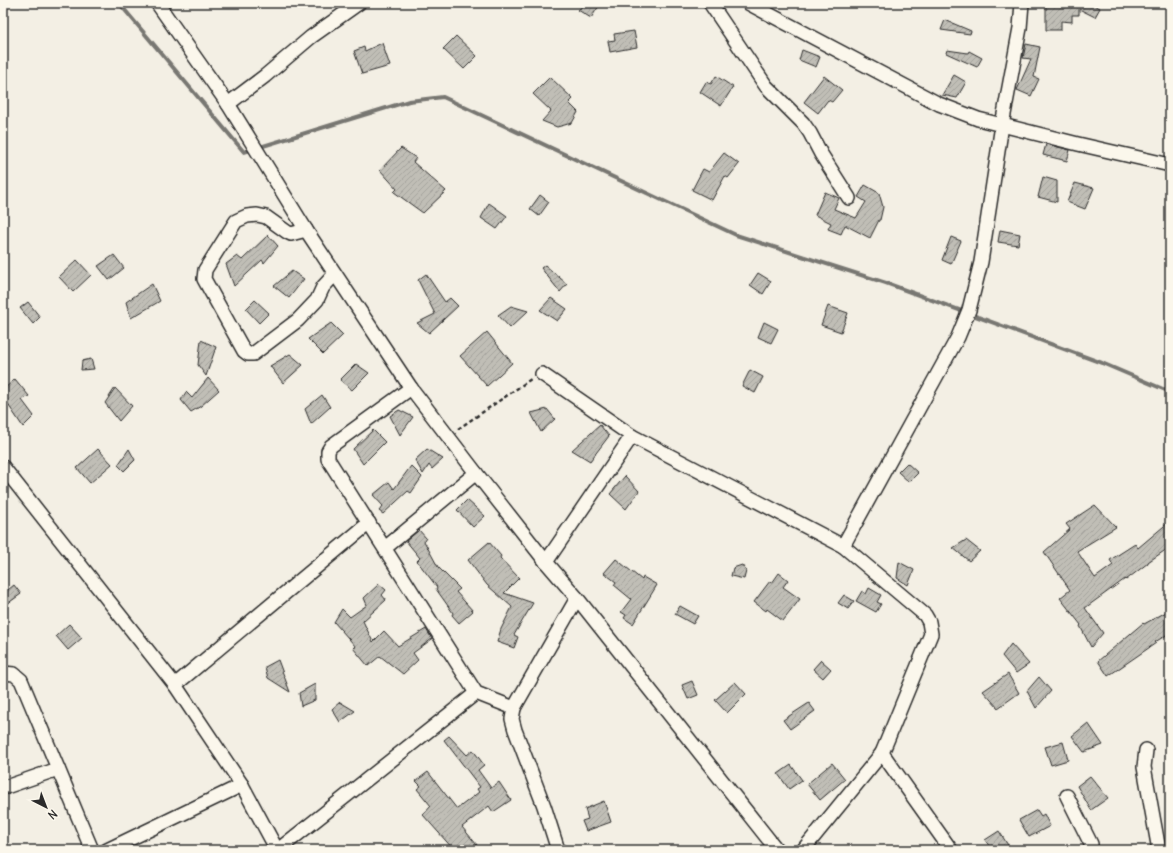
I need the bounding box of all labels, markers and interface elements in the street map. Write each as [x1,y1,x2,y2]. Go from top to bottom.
north arrow [26,787,66,827]
text: N [45,807,60,822]

